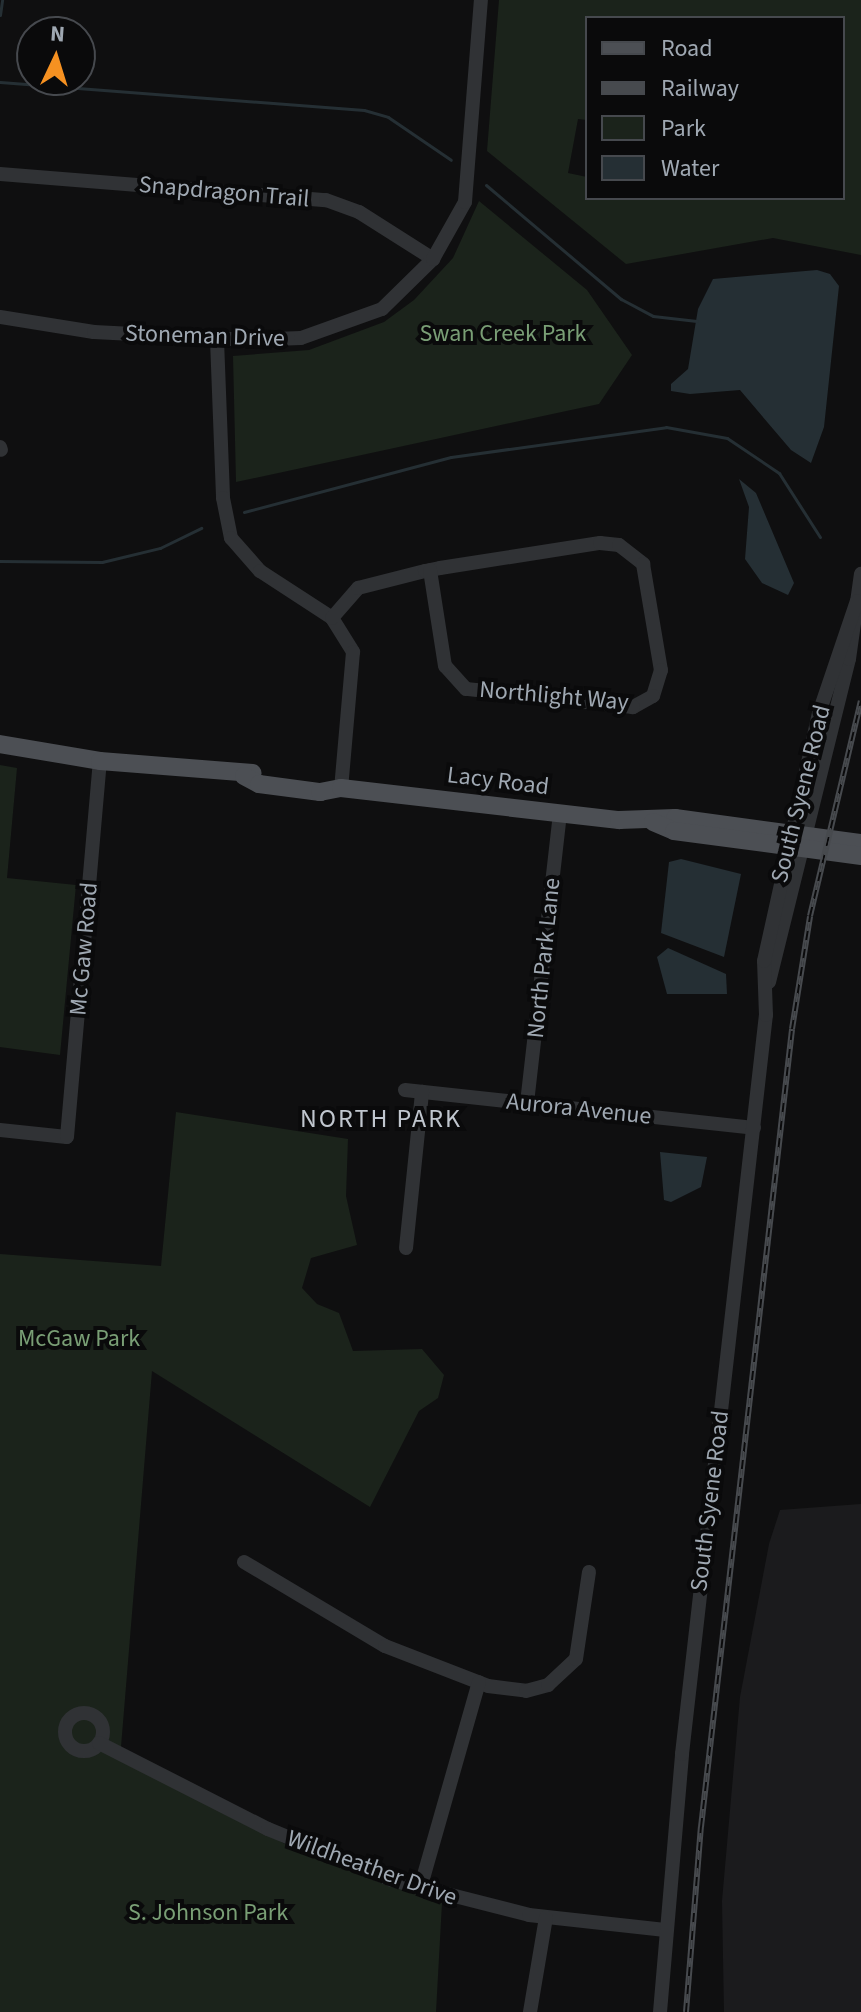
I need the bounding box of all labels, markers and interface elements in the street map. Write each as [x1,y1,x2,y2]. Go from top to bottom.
north arrow [16,16,96,96]
legend [585,16,845,200]
text: N [49,18,66,51]
text: Road [661,31,713,66]
text: Railway [661,71,739,106]
text: Park [661,111,706,146]
text: Water [661,151,719,186]
street label: Snapdragon Trail [138,170,310,214]
street label: Stoneman Drive [125,319,285,353]
park label: Swan Creek Park [419,320,587,348]
street label: Northlight Way [478,675,630,717]
street label: South Syene Road [765,702,837,886]
street label: Lacy Road [445,760,551,802]
street label: North Park Lane [521,876,567,1040]
street label: Mc Gaw Road [64,881,104,1017]
street label: Aurora Avenue [505,1087,653,1131]
district label: NORTH PARK [300,1103,462,1135]
park label: McGaw Park [18,1325,140,1353]
street label: South Syene Road [685,1409,735,1593]
street label: Wildheather Drive [283,1824,461,1912]
park label: S. Johnson Park [128,1899,288,1927]

